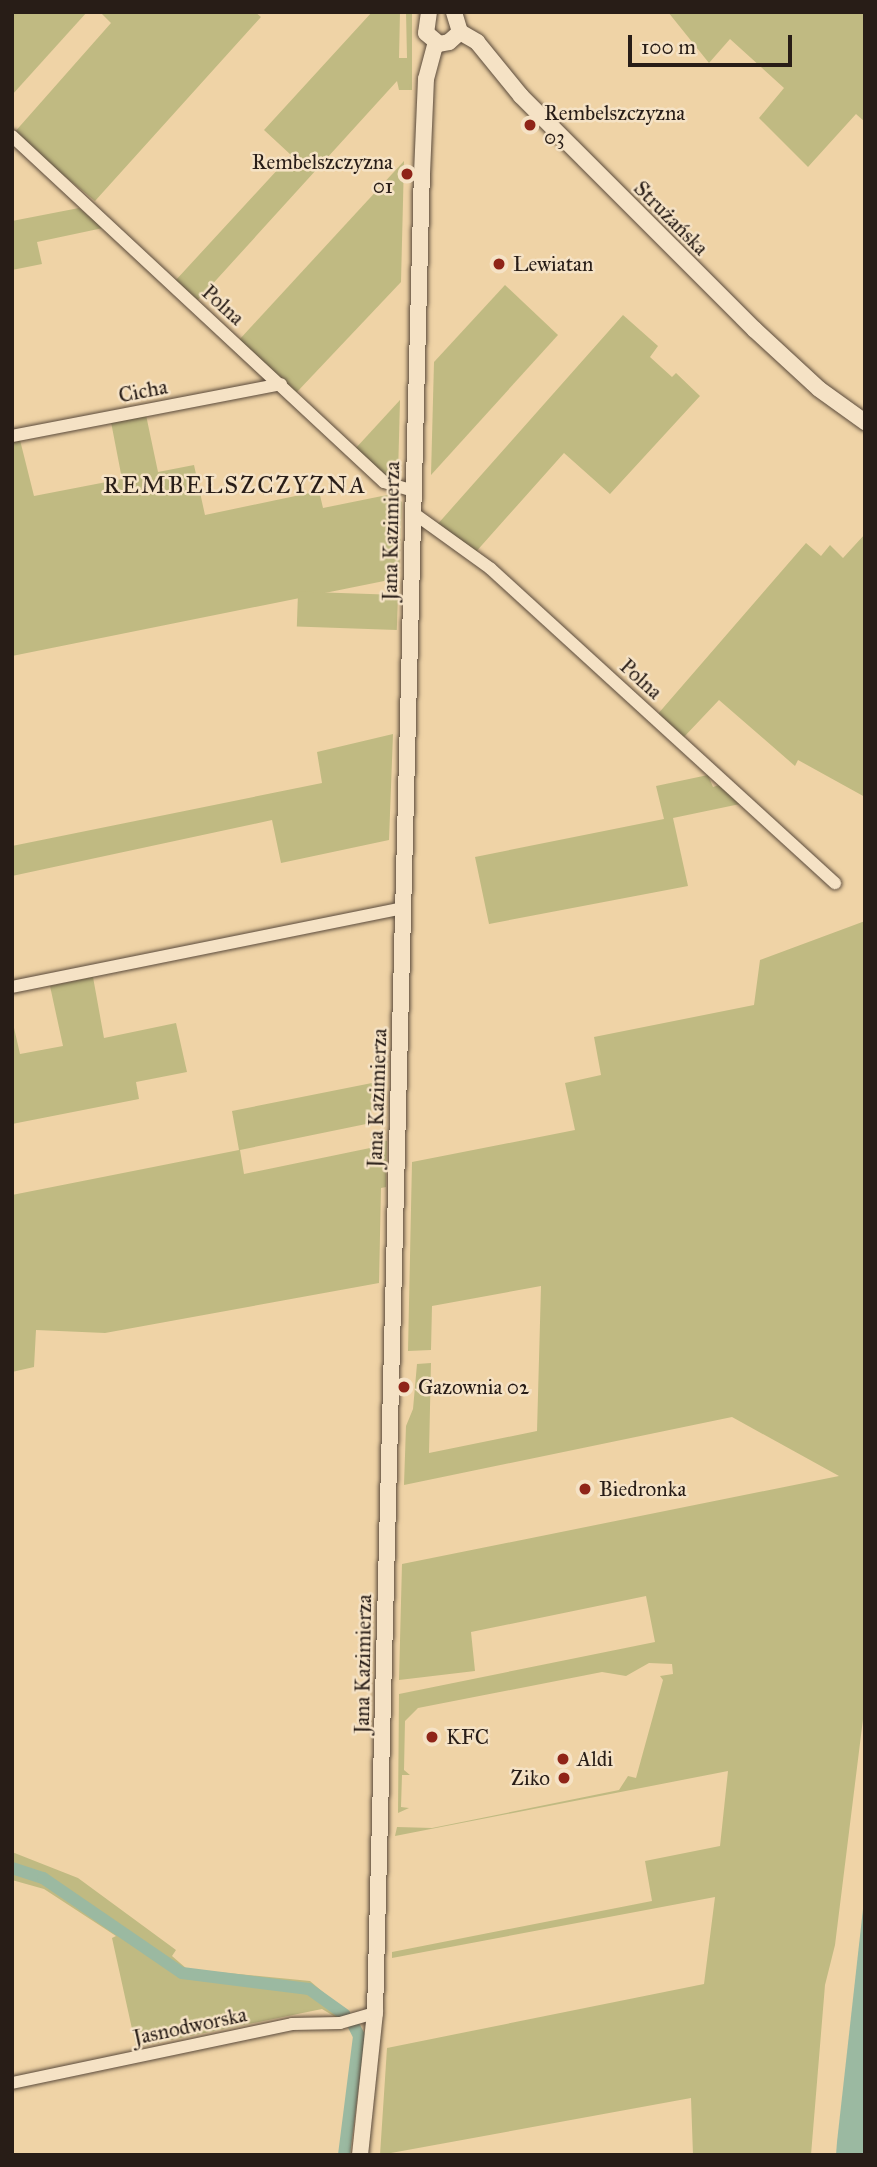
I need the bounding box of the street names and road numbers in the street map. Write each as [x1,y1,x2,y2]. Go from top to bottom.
street label: Strużańska [629,176,713,260]
street label: Polna [197,280,249,330]
street label: Cicha [116,374,170,408]
street label: Jana Kazimierza [377,461,405,601]
street label: Polna [615,654,667,704]
street label: Jana Kazimierza [362,1028,392,1168]
street label: Jana Kazimierza [349,1594,377,1734]
street label: Jasnodworska [131,2002,249,2050]

